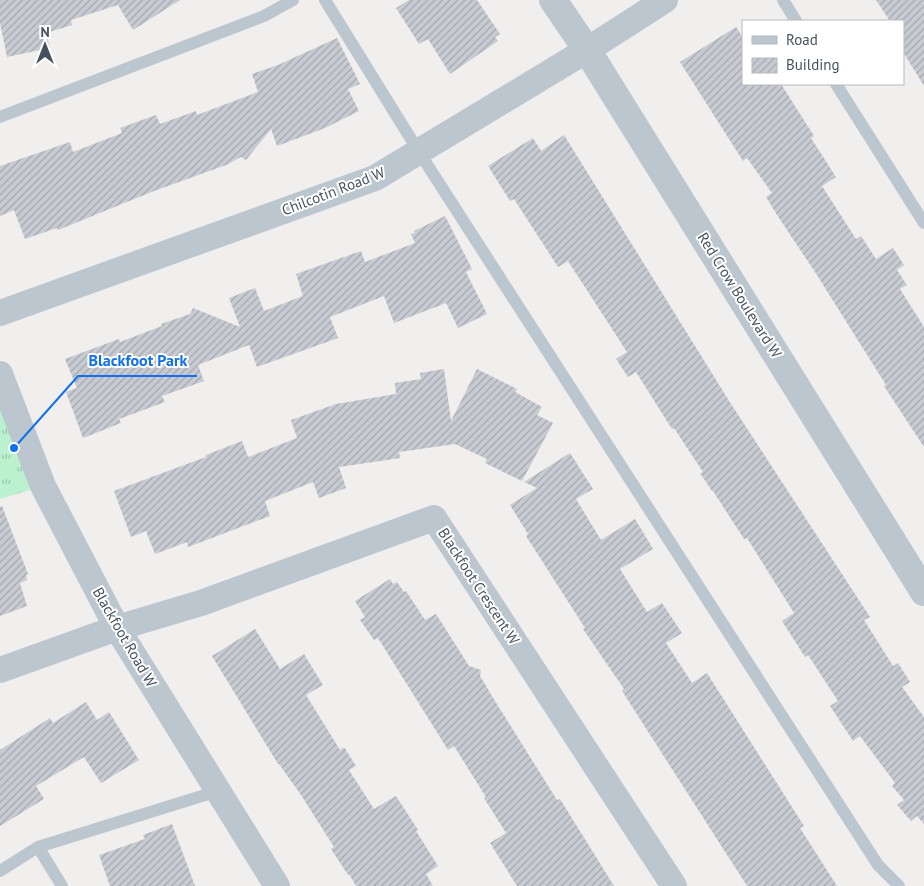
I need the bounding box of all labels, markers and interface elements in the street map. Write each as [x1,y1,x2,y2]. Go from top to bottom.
north arrow [20,20,70,70]
legend [742,20,904,85]
text: N [40,23,50,41]
text: Road [786,30,818,49]
text: Building [786,55,840,74]
street label: Chilcotin Road W [279,162,388,219]
street label: Red Crow Boulevard W [694,229,787,362]
callout: Blackfoot Park [78,345,197,376]
text: Blackfoot Park [89,350,188,370]
street label: Blackfoot Crescent W [434,524,524,648]
street label: Blackfoot Road W [89,584,162,691]

